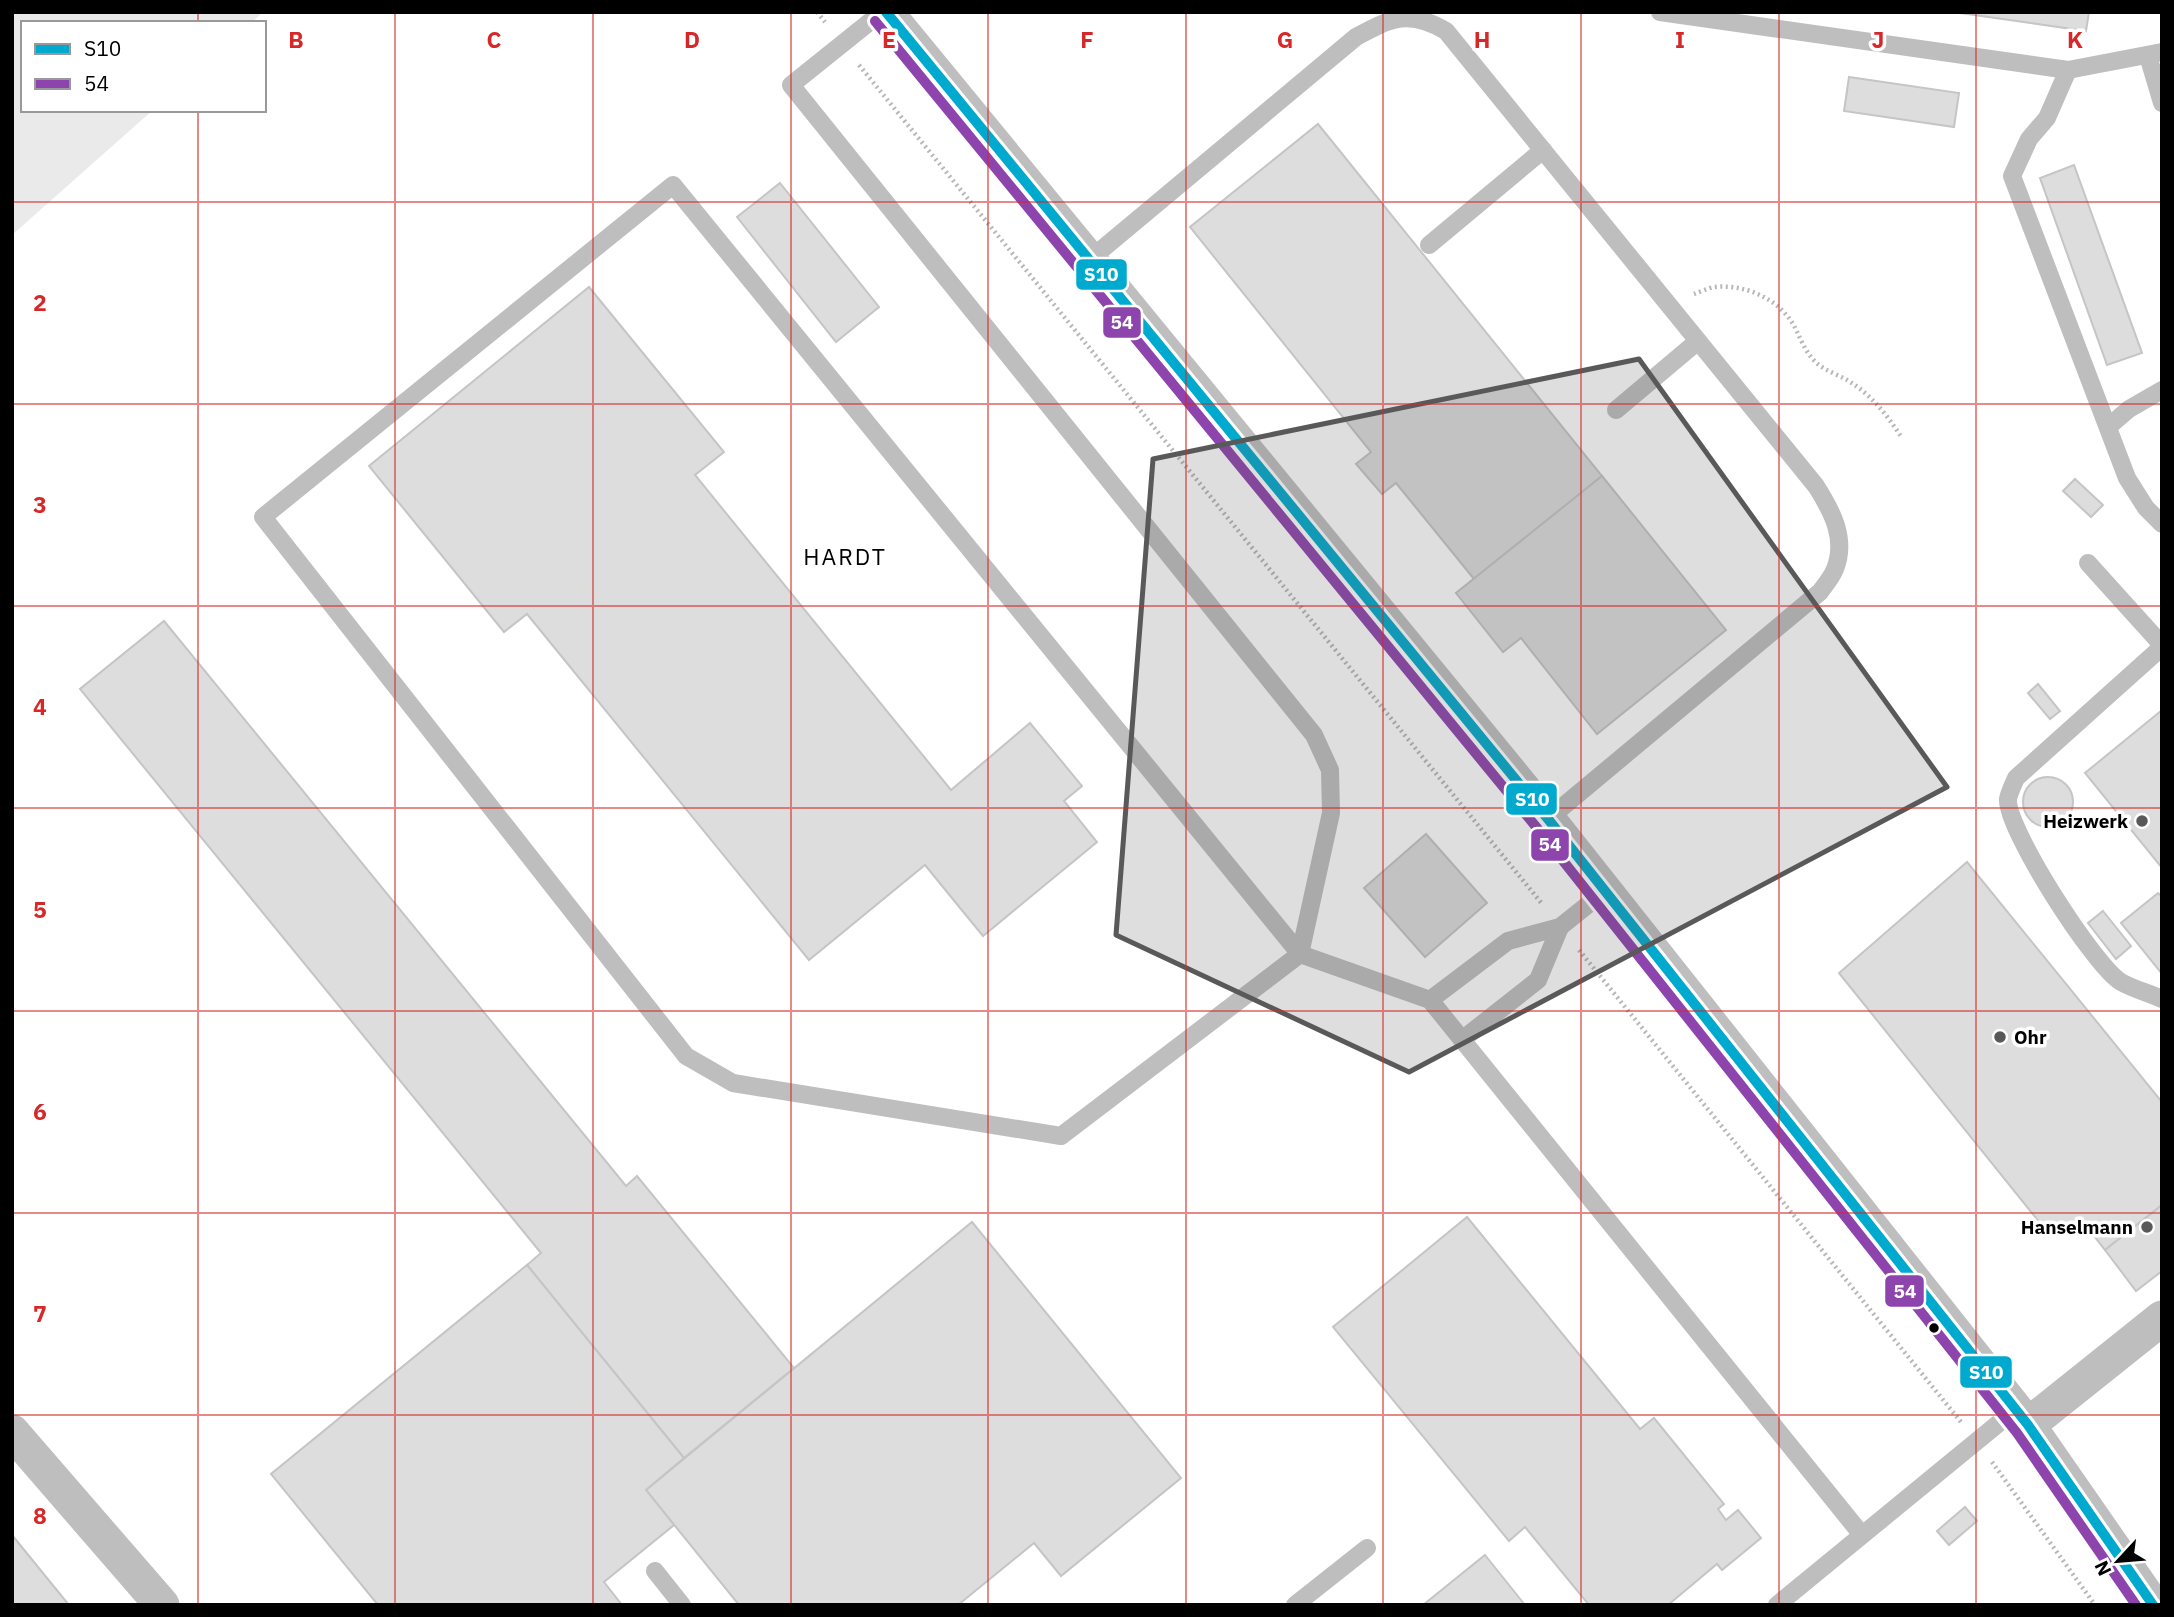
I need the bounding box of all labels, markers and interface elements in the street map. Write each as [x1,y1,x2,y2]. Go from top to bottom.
legend [21,21,266,112]
text: B [288,24,304,54]
text: C [487,24,502,54]
text: D [684,24,700,54]
text: E [882,24,896,54]
text: F [1080,24,1094,54]
text: G [1277,24,1293,54]
text: H [1474,24,1490,54]
text: I [1675,24,1685,54]
text: J [1872,24,1884,54]
text: K [2067,24,2083,54]
text: S10 [84,34,121,62]
text: 54 [84,69,109,97]
line badge: S10 [1075,258,1128,291]
text: S10 [1084,262,1118,286]
text: 2 [33,287,47,317]
line badge: 54 [1102,306,1142,339]
text: 54 [1111,310,1133,334]
text: 3 [33,489,47,519]
district label: HARDT [803,541,887,571]
text: 4 [33,691,47,721]
line badge: S10 [1505,782,1558,816]
text: S10 [1515,787,1549,811]
place label: Heizwerk [2043,809,2128,833]
marker: Heizwerk [2134,813,2150,829]
line badge: 54 [1530,828,1570,862]
text: 54 [1539,832,1561,856]
text: 5 [33,894,47,924]
place label: Ohr [2014,1025,2047,1049]
marker: Ohr [1992,1029,2008,1045]
text: 6 [33,1096,47,1126]
place label: Hanselmann [2021,1215,2133,1239]
marker: Hanselmann [2139,1219,2155,1235]
line badge: 54 [1884,1274,1925,1308]
text: 54 [1894,1279,1916,1303]
text: 7 [33,1298,47,1328]
unlabelled marker [1927,1321,1941,1335]
line badge: S10 [1959,1355,2013,1389]
text: S10 [1969,1360,2003,1384]
text: 8 [33,1500,47,1530]
north arrow [2083,1526,2153,1596]
text: N [2089,1557,2117,1580]

